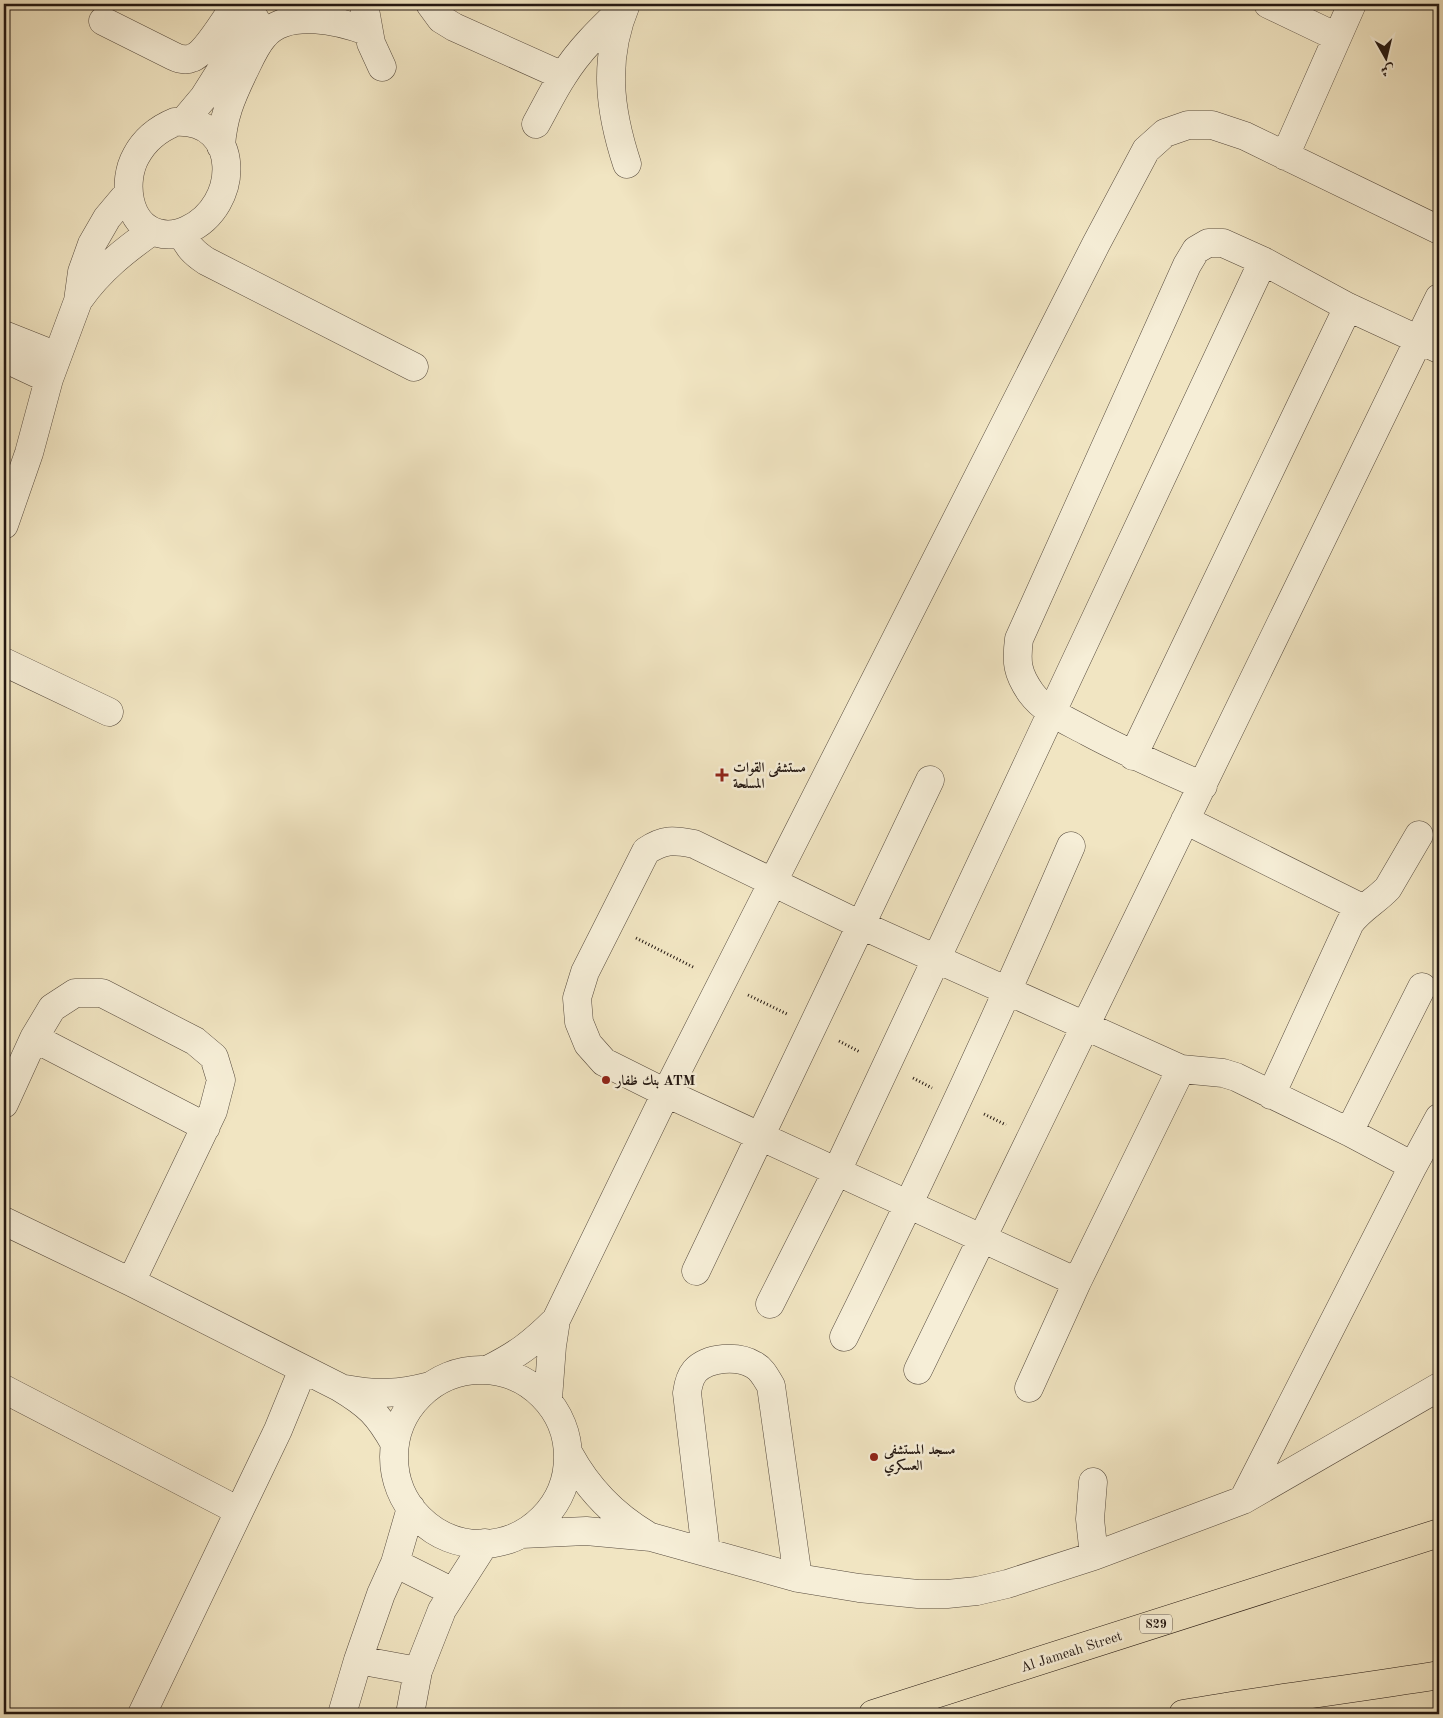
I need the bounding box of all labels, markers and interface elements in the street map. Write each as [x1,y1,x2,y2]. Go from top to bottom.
north arrow [1360,32,1410,82]
text: ش [1380,62,1396,78]
place label: مستشفى القوات المسلحة [733,761,806,791]
marker: مستشفى القوات المسلحة [715,768,729,782]
marker: بنك ظفار ATM [600,1074,612,1086]
place label: بنك ظفار ATM [614,1074,696,1089]
place label: مسجد المستشفى العسكري [883,1443,955,1477]
marker: مسجد المستشفى العسكري [868,1451,880,1463]
road number: S29 [1140,1615,1172,1634]
street label: Al Jameah Street [1019,1629,1124,1675]

